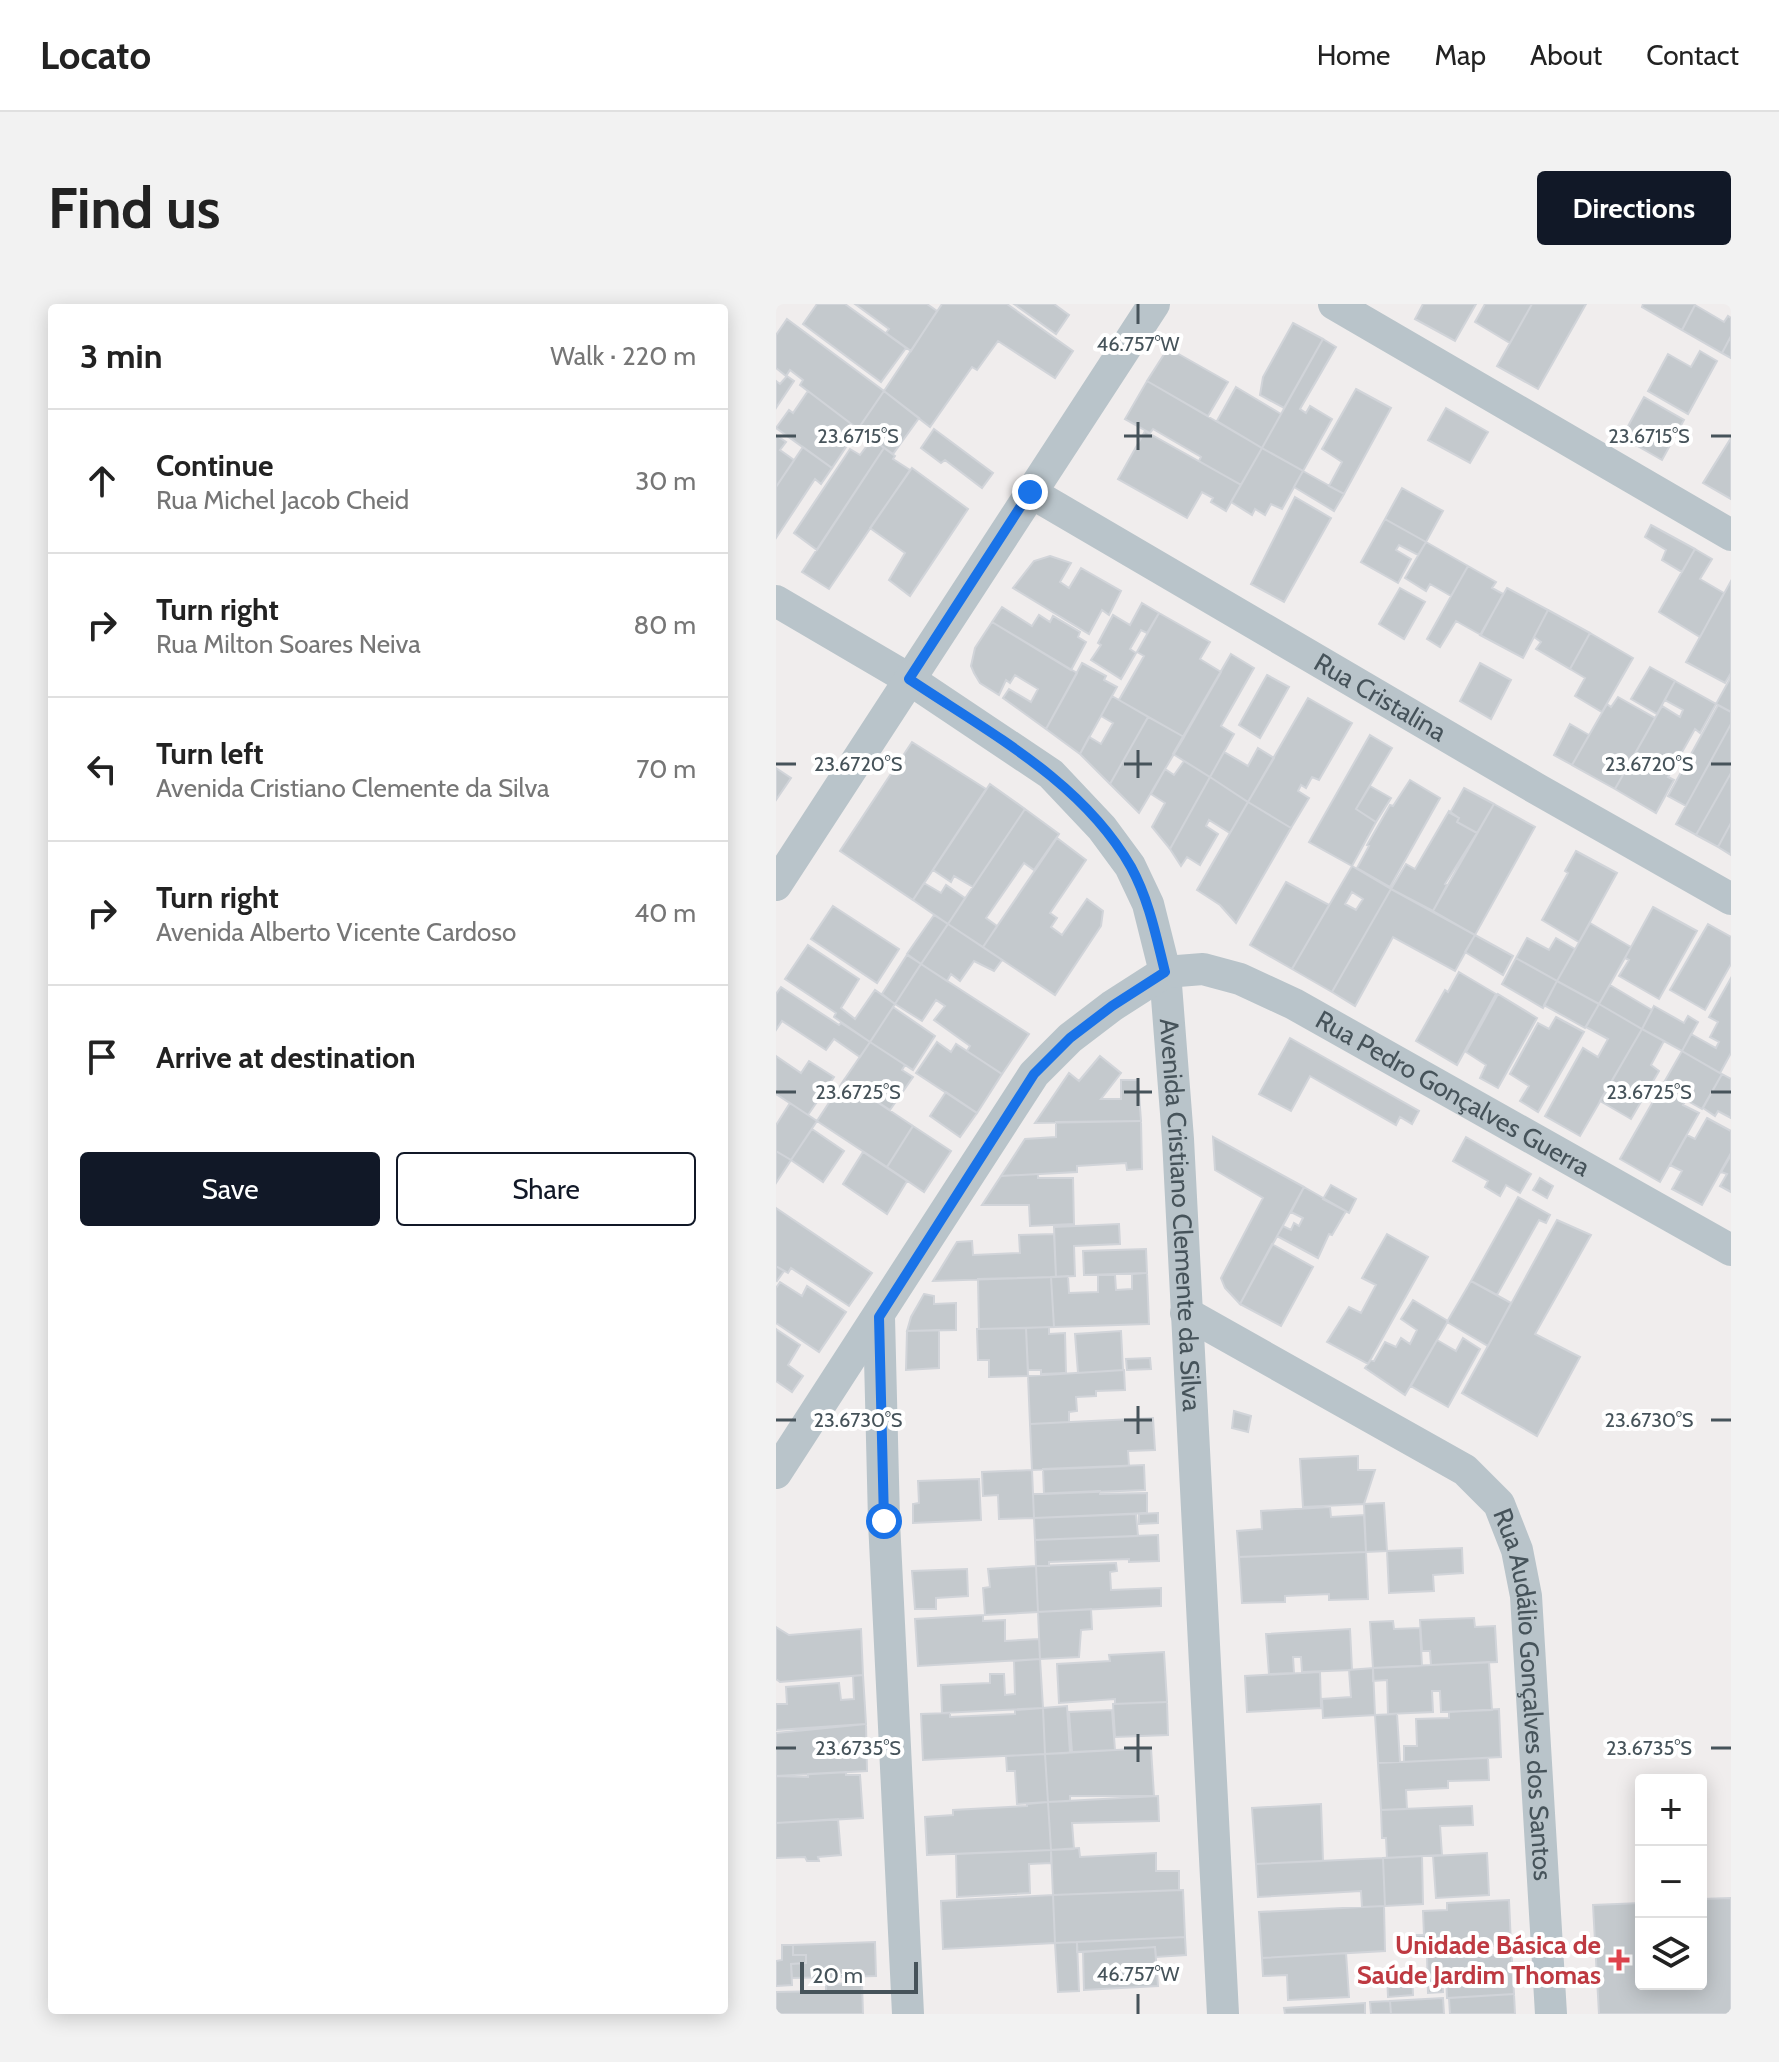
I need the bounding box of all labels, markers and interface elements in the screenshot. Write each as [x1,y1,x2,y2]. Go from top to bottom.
text: Locato [40,32,151,79]
text: Home [1317,38,1390,72]
text: Map [1434,38,1486,72]
text: About [1530,38,1602,72]
text: Contact [1646,38,1739,72]
button: Directions [1537,171,1731,245]
text: Find us [48,174,221,242]
text: 46.757°W [1097,332,1179,356]
text: 3 min [80,335,162,377]
text: Walk · 220 m [550,340,696,372]
text: 23.6715°S [817,424,899,448]
text: 23.6715°S [1608,424,1690,448]
text: Continue [156,447,273,484]
icon: ahead [80,459,124,503]
text: 30 m [635,465,696,497]
route end [1012,474,1048,510]
text: Rua Michel Jacob Cheid [156,484,409,516]
text: Turn right [156,591,279,628]
icon: right [80,603,124,647]
text: 80 m [633,609,696,641]
text: Rua Milton Soares Neiva [156,628,421,660]
street label: Rua Cristalina [1309,646,1453,749]
text: Turn left [156,735,264,772]
icon: left [80,747,124,791]
text: 23.6720°S [814,752,903,776]
text: 23.6720°S [1605,752,1694,776]
text: 70 m [636,753,696,785]
text: Avenida Cristiano Clemente da Silva [156,772,550,804]
text: Turn right [156,879,279,916]
icon: right [80,891,124,935]
text: 40 m [634,897,696,929]
text: Avenida Alberto Vicente Cardoso [156,916,516,948]
street label: Rua Pedro Gonçalves Guerra [1310,1003,1596,1184]
street label: Avenida Cristiano Clemente da Silva [1153,1017,1208,1413]
icon: arrive [80,1035,124,1079]
text: Arrive at destination [156,1039,416,1076]
text: 23.6725°S [815,1080,901,1104]
text: 23.6725°S [1606,1080,1692,1104]
button: Save [80,1152,380,1226]
button: Share [396,1152,696,1226]
text: 23.6730°S [814,1408,903,1432]
text: 23.6730°S [1605,1408,1694,1432]
route start [866,1503,902,1539]
street label: Rua Audálio Gonçalves dos Santos [1486,1504,1559,1882]
text: 23.6735°S [815,1736,901,1760]
text: 23.6735°S [1606,1736,1692,1760]
map controls [1635,1774,1707,1990]
button: + [1635,1774,1707,1846]
button: − [1635,1846,1707,1918]
button: layers [1635,1918,1707,1990]
place label: Unidade Básica de Saúde Jardim Thomas [1357,1929,1601,1991]
marker: Unidade Básica de Saúde Jardim Thomas [1608,1949,1630,1971]
scale bar [800,1958,918,1994]
text: 20 m [812,1962,863,1989]
text: 46.757°W [1097,1962,1179,1986]

